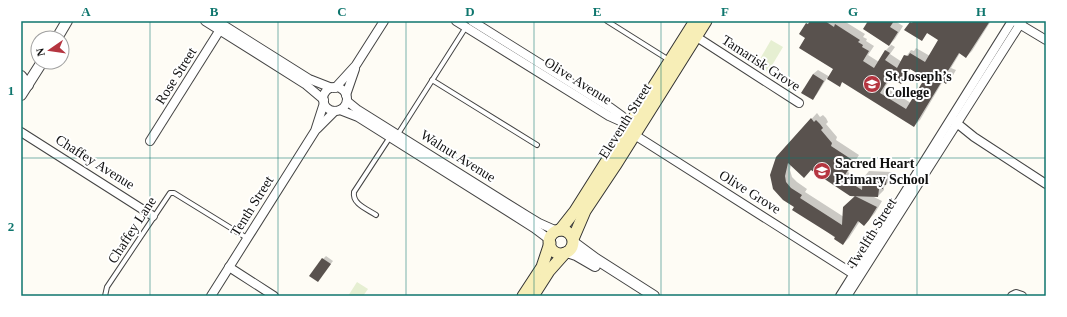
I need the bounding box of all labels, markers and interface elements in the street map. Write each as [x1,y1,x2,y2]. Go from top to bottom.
text: A [81,4,91,19]
text: B [210,4,219,19]
text: C [337,4,347,19]
text: D [465,4,475,19]
text: E [593,4,601,19]
text: F [721,4,729,19]
text: G [848,4,858,19]
text: H [976,4,986,19]
north arrow [30,30,70,70]
street label: Tamarisk Grove [719,32,803,94]
street label: Rose Street [153,45,199,107]
text: N [34,47,47,57]
street label: Olive Avenue [542,54,614,108]
place label: St Joseph’s College [885,69,952,100]
school or university icon: St Joseph’s College [862,74,882,94]
street label: Eleventh Street [596,81,654,161]
text: 1 [8,83,14,98]
street label: Walnut Avenue [418,127,498,185]
street label: Chaffey Avenue [53,132,137,192]
place label: Sacred Heart Primary School [835,156,929,187]
school or university icon: Sacred Heart Primary School [812,161,832,181]
street label: Olive Grove [717,167,783,217]
street label: Tenth Street [228,173,276,239]
street label: Chaffey Lane [105,194,159,266]
street label: Twelfth Street [845,195,899,271]
text: 2 [8,219,14,234]

